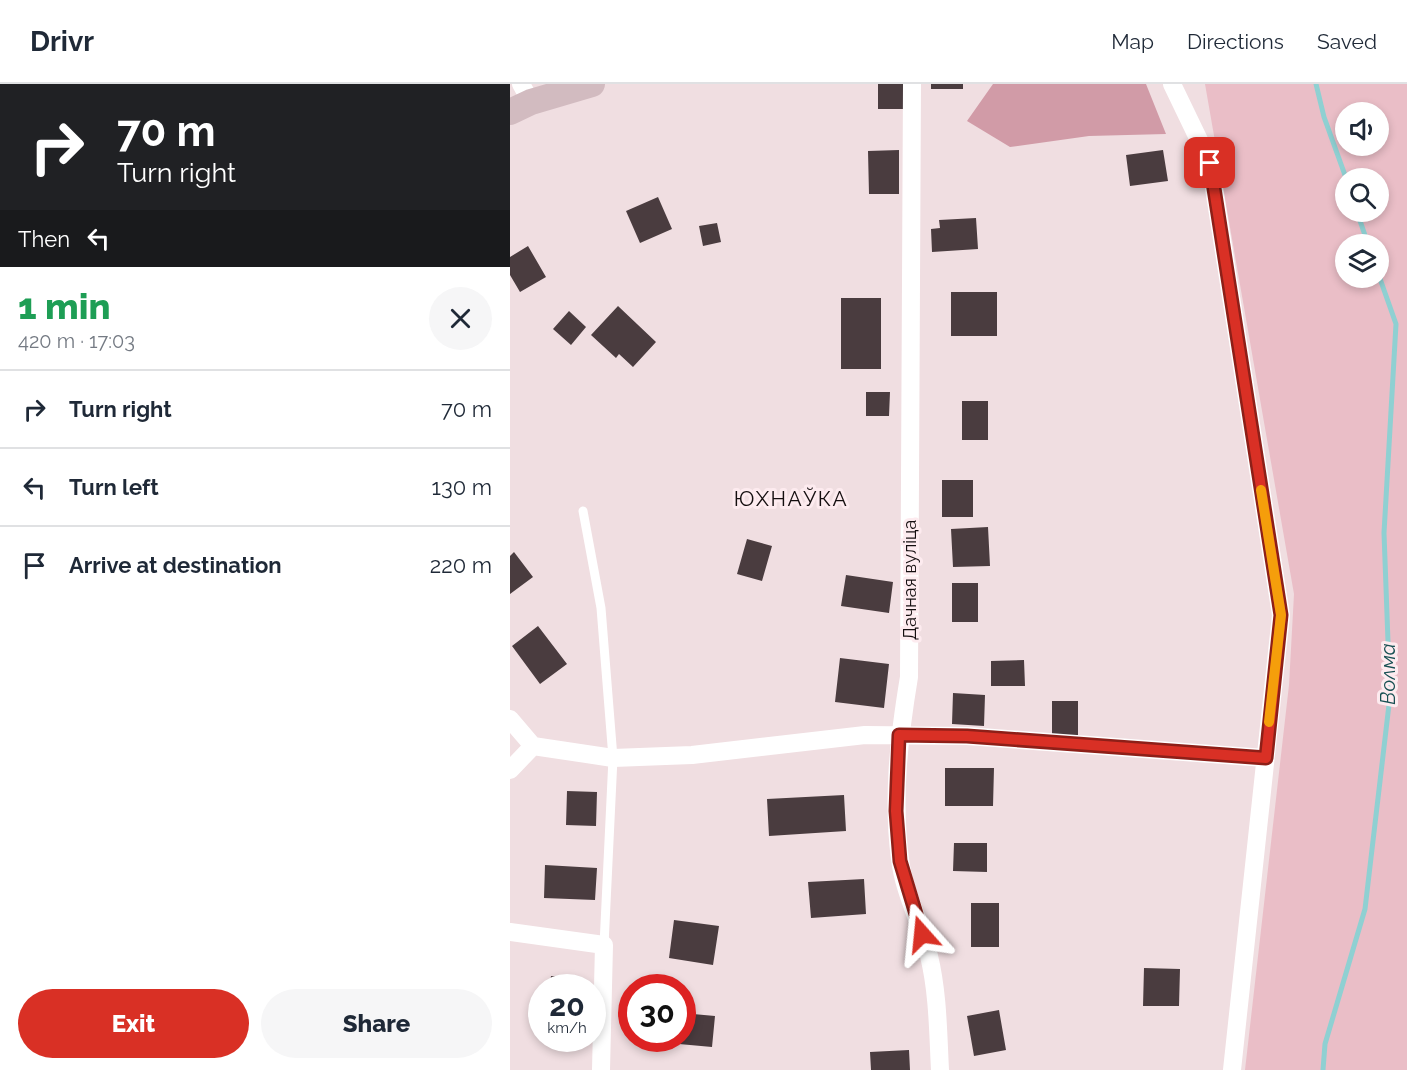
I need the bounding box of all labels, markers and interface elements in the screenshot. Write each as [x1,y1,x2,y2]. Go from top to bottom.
text: Drivr [30,25,94,58]
text: Map [1111,29,1154,54]
text: Directions [1187,29,1284,54]
text: Saved [1317,29,1377,54]
map controls [1335,102,1389,288]
button: sound [1335,102,1389,156]
text: 70 m [117,107,216,156]
icon: right [18,108,96,186]
pin [1184,137,1235,188]
icon: arrive [1193,146,1226,179]
text: Turn right [117,157,236,188]
button: search [1335,168,1389,222]
icon: left [82,222,115,255]
text: Then [18,226,70,252]
button: layers [1335,234,1389,288]
text: 1 min [18,285,110,327]
button: close [429,287,492,350]
text: 420 m · 17:03 [18,329,135,353]
icon: right [18,393,51,426]
text: Turn right [69,396,172,422]
text: 70 m [441,396,492,422]
icon: left [18,471,51,504]
text: Turn left [69,474,159,500]
text: 130 m [432,474,492,500]
district label: ЮХНАЎКА [734,486,848,511]
street label: Дачная вуліца [899,520,920,640]
icon: arrive [18,549,51,582]
text: Arrive at destination [69,552,282,578]
text: 220 m [430,552,492,578]
water label: Волма [1376,643,1400,705]
position arrow [890,902,954,966]
speed limit sign: 30 [618,974,696,1052]
text: 20 [549,988,585,1023]
button: Exit [18,989,249,1058]
button: Share [261,989,492,1058]
text: km/h [547,1019,587,1037]

